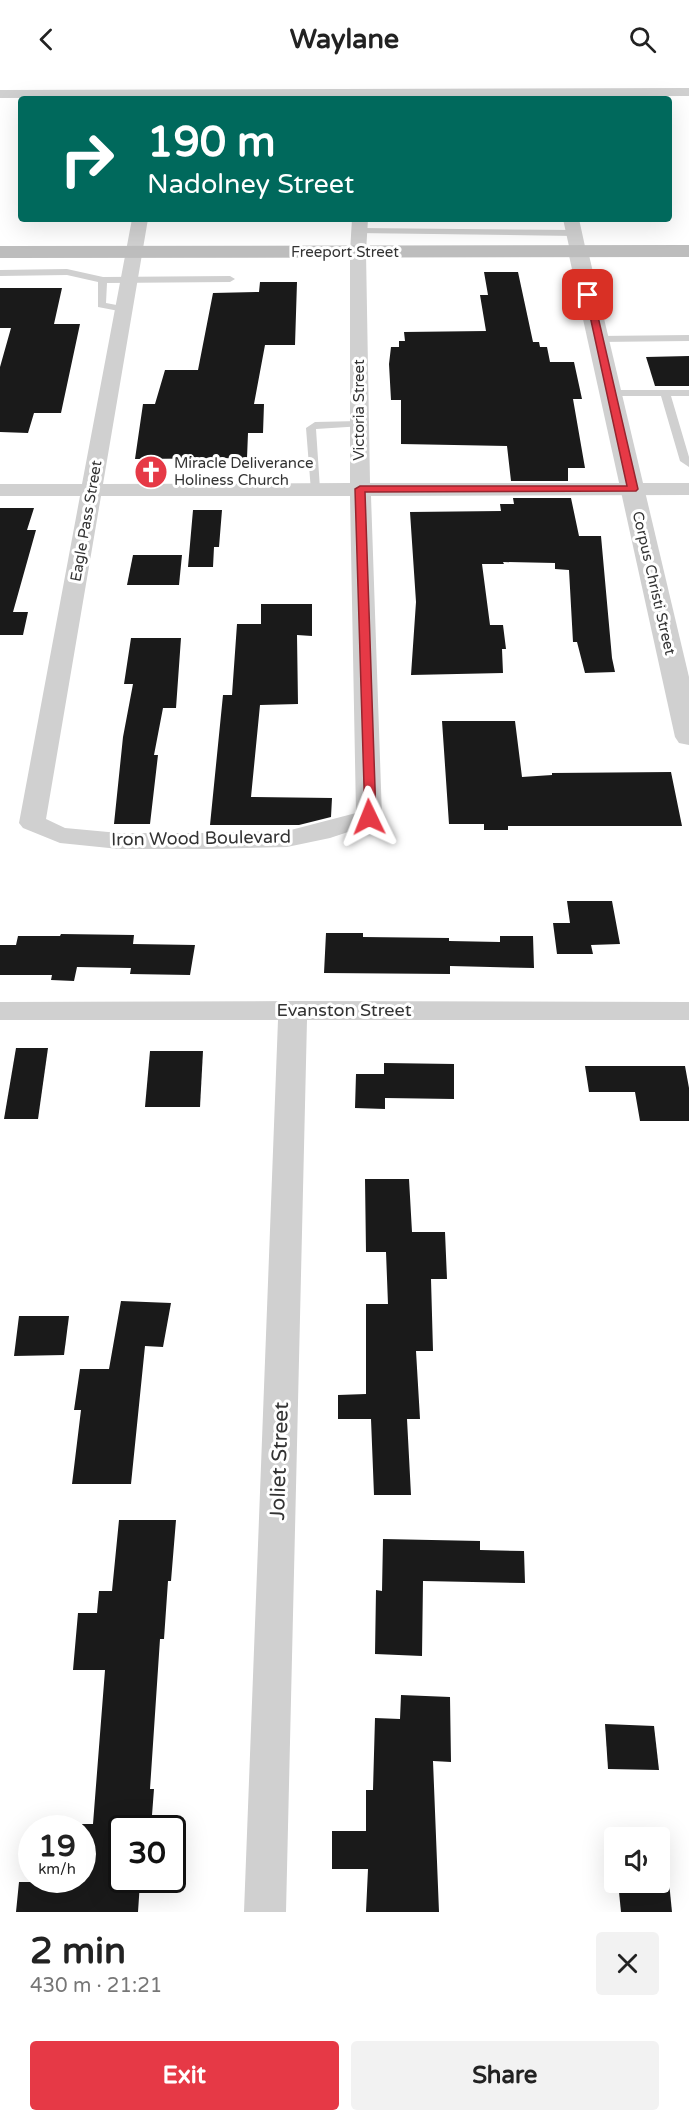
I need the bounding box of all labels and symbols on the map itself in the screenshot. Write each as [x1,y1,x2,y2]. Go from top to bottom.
street label: Freeport Street [291,243,399,261]
pin [562,269,613,320]
street label: Victoria Street [350,359,368,461]
church icon: Miracle Deliverance Holiness Church [133,454,169,490]
place label: Miracle Deliverance Holiness Church [174,454,313,489]
street label: Eagle Pass Street [66,459,106,583]
street label: Corpus Christi Street [629,509,679,657]
position arrow [337,785,401,849]
street label: Iron Wood Boulevard [111,825,291,851]
street label: Evanston Street [276,999,412,1021]
street label: Joliet Street [265,1401,294,1521]
speed limit sign: 30 [108,1815,186,1893]

